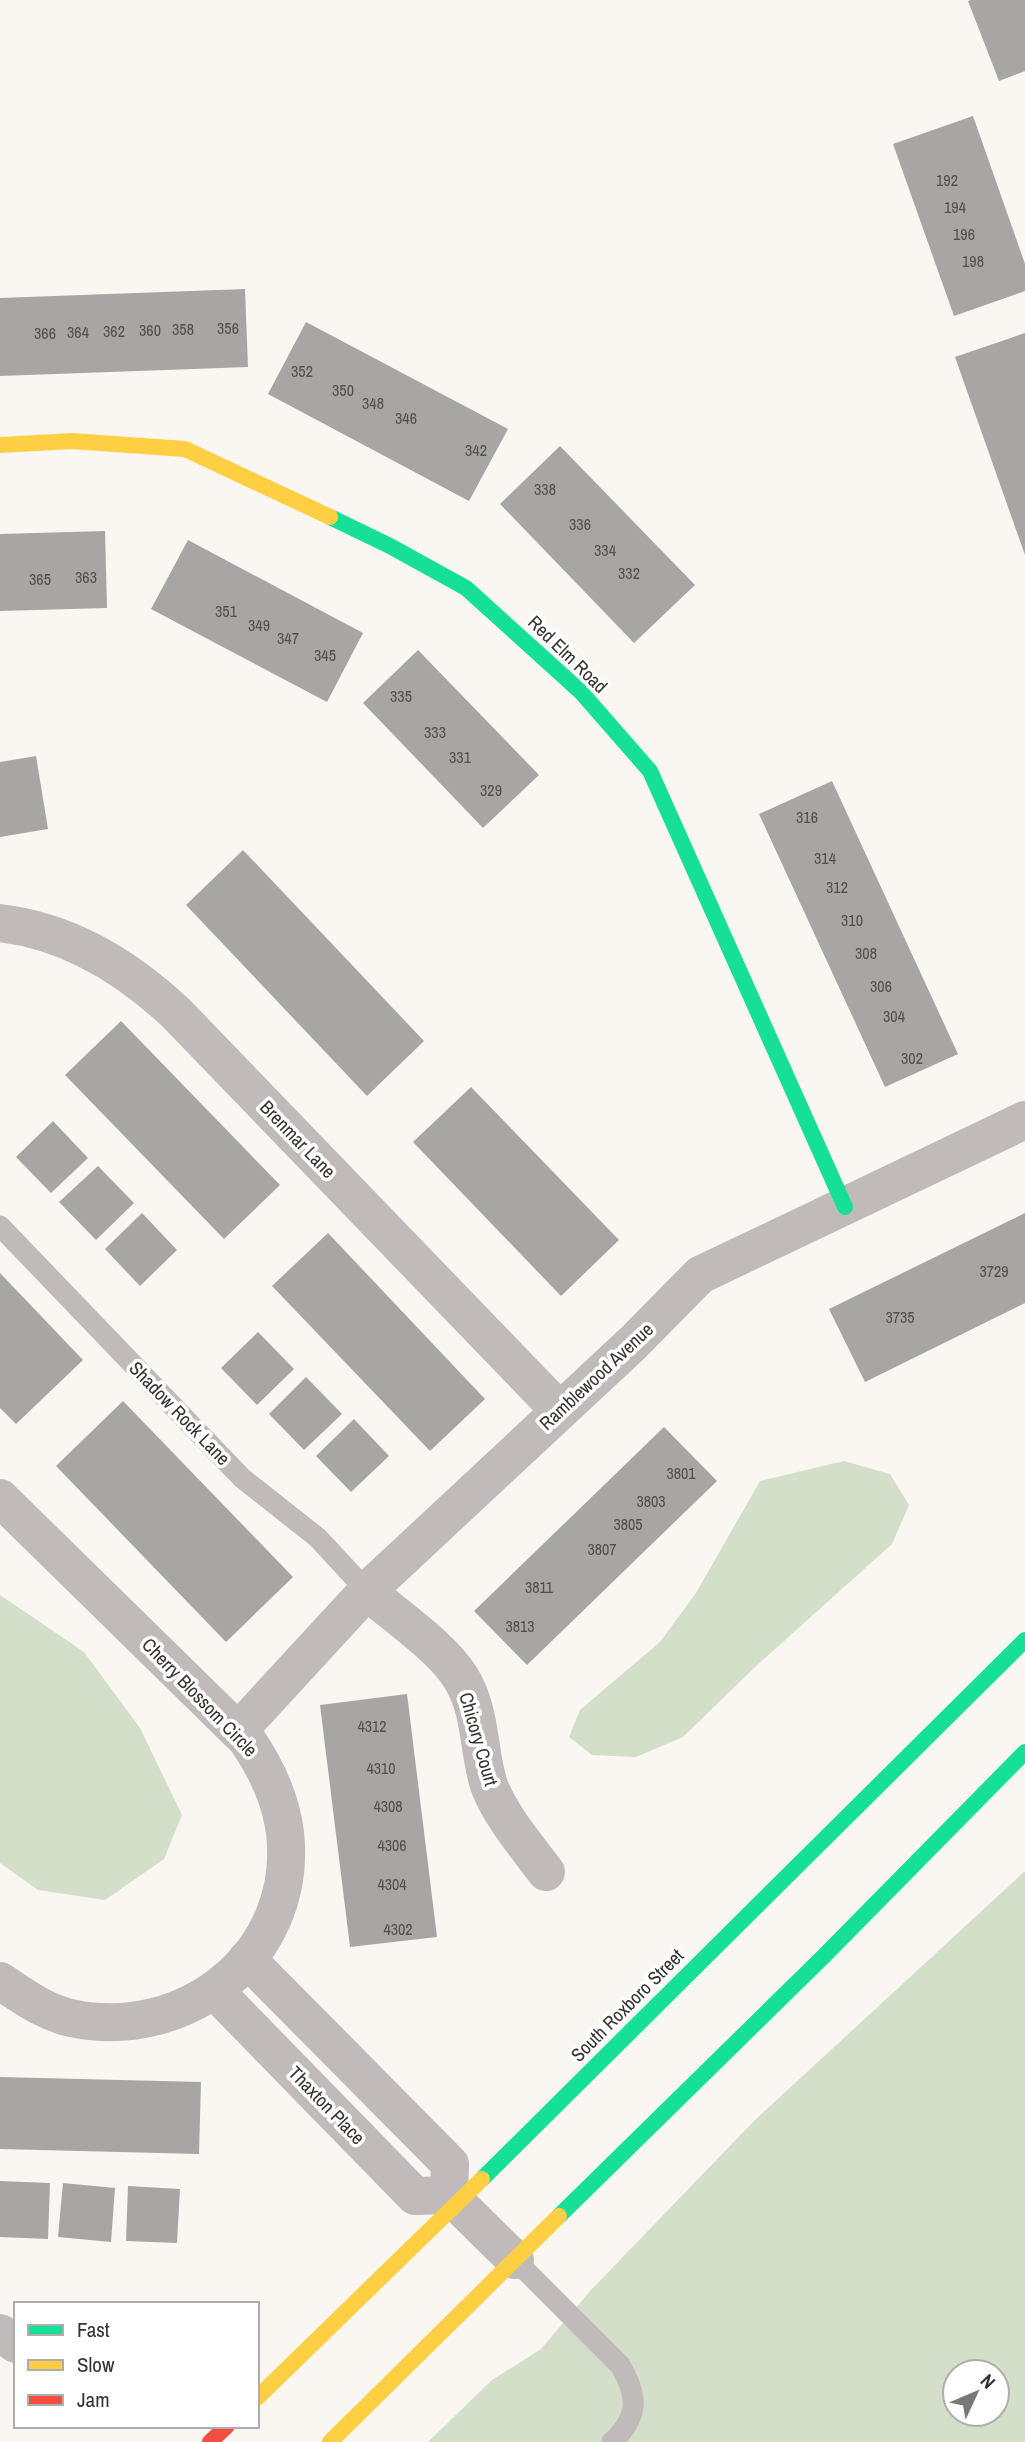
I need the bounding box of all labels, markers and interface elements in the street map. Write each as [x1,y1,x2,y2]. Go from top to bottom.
house number: 192 [936,169,958,191]
house number: 194 [944,196,966,218]
house number: 196 [953,223,975,245]
house number: 198 [962,250,984,272]
house number: 356 [217,317,239,339]
house number: 358 [172,318,194,340]
house number: 360 [139,319,161,341]
house number: 362 [103,320,125,342]
house number: 364 [67,321,89,343]
house number: 366 [34,322,56,344]
house number: 352 [291,360,313,382]
house number: 350 [332,379,354,401]
house number: 348 [362,392,384,414]
house number: 346 [395,407,417,429]
house number: 342 [465,439,487,461]
house number: 338 [534,478,556,500]
house number: 336 [569,513,591,535]
house number: 334 [594,539,616,561]
house number: 332 [618,562,640,584]
house number: 363 [75,566,97,588]
house number: 365 [29,568,51,590]
house number: 351 [215,600,238,622]
street label: Red Elm Road [523,609,613,699]
house number: 349 [248,614,270,636]
house number: 347 [277,627,299,649]
house number: 345 [314,644,336,666]
house number: 335 [390,685,412,707]
house number: 333 [424,721,446,743]
house number: 331 [449,746,472,768]
house number: 329 [480,779,502,801]
house number: 316 [796,806,818,828]
house number: 314 [814,847,836,869]
house number: 312 [826,876,848,898]
house number: 310 [841,909,863,931]
house number: 308 [855,942,877,964]
house number: 306 [870,975,892,997]
house number: 304 [883,1005,905,1027]
house number: 302 [901,1047,923,1069]
street label: Brenmar Lane [254,1094,342,1184]
house number: 3729 [979,1260,1009,1282]
house number: 3735 [885,1306,915,1328]
street label: Ramblewood Avenue [533,1316,659,1436]
street label: Shadow Rock Lane [124,1355,236,1471]
house number: 3801 [666,1462,696,1484]
house number: 3803 [636,1490,666,1512]
house number: 3805 [613,1513,643,1535]
house number: 3807 [587,1538,617,1560]
house number: 3811 [525,1576,554,1598]
house number: 3813 [505,1615,535,1637]
street label: Cherry Blossom Circle [137,1632,263,1762]
street label: Chicory Court [453,1689,505,1789]
house number: 4312 [357,1715,387,1737]
house number: 4310 [366,1757,396,1779]
house number: 4308 [373,1795,403,1817]
house number: 4306 [377,1834,407,1856]
house number: 4304 [377,1873,407,1895]
house number: 4302 [383,1918,413,1940]
street label: South Roxboro Street [565,1942,690,2067]
street label: Thaxton Place [283,2060,371,2150]
legend [14,2302,259,2428]
text: Fast [77,2315,110,2344]
text: Slow [77,2350,115,2379]
north arrow [941,2358,1011,2428]
text: N [975,2368,1001,2394]
text: Jam [77,2385,110,2414]

